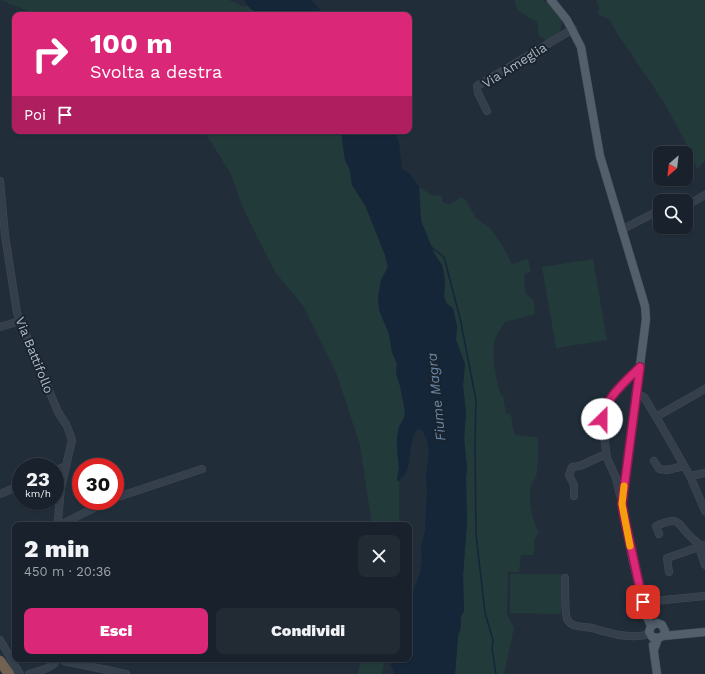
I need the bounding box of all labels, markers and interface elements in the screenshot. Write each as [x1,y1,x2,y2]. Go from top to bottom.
text: 100 m [90,27,173,60]
icon: right [24,28,76,80]
street label: Via Ameglia [479,39,550,91]
text: Svolta a destra [90,61,222,82]
icon: arrive [54,104,76,126]
text: Poi [24,106,46,124]
north arrow [653,146,693,186]
map controls [653,146,693,234]
button: search [653,194,693,234]
street label: Via Battifollo [12,315,57,396]
water label: Fiume Magra [423,352,449,442]
position arrow [581,398,623,440]
speed limit sign: 30 [72,458,124,510]
text: 23 [26,467,50,491]
text: km/h [25,488,51,499]
text: 2 min [24,535,89,563]
button: close [358,535,400,577]
text: 450 m · 20:36 [24,564,111,579]
pin [626,585,660,619]
icon: arrive [632,591,654,613]
button: Esci [24,608,208,654]
button: Condividi [216,608,400,654]

